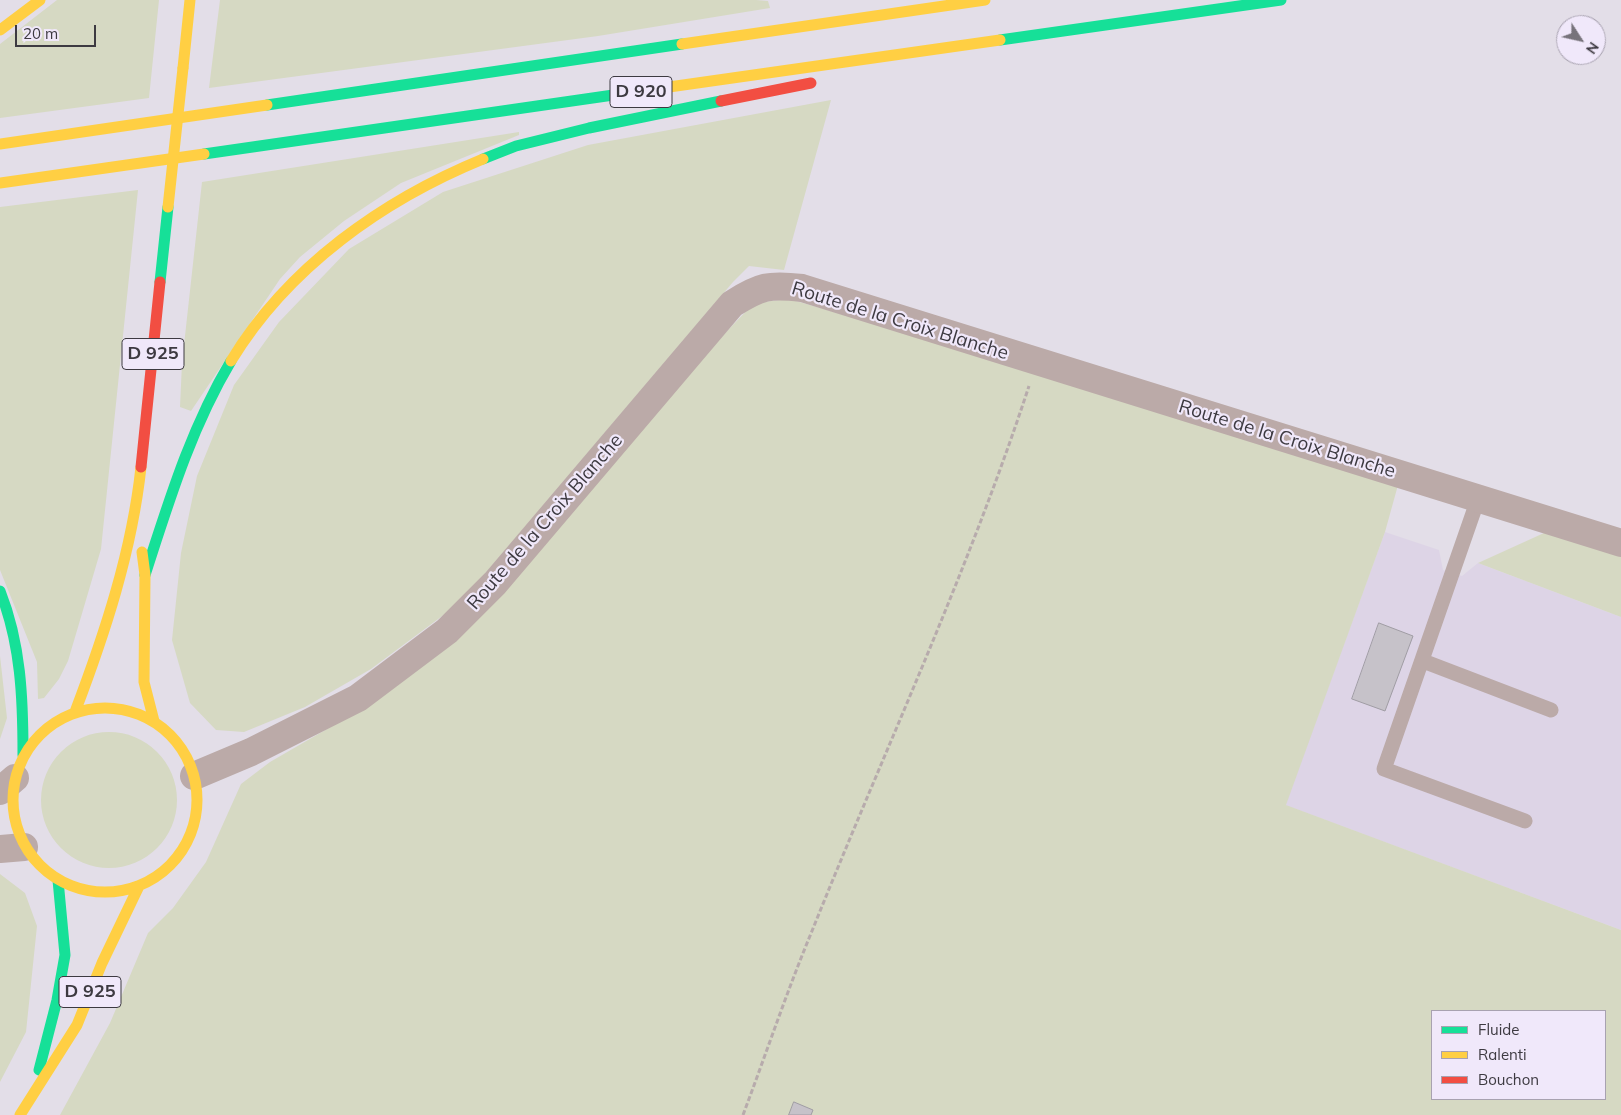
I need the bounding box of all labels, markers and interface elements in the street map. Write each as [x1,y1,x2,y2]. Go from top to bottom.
scale bar [18,15,99,47]
north arrow [1556,15,1606,65]
text: 20 m [23,24,58,43]
text: N [1582,39,1603,58]
road number: D 920 [610,76,672,108]
street label: Route de la Croix Blanche [789,277,1011,365]
road number: D 925 [122,338,184,369]
street label: Route de la Croix Blanche [1176,395,1398,483]
street label: Route de la Croix Blanche [462,430,628,614]
road number: D 925 [59,976,121,1008]
legend [1431,1010,1606,1100]
text: Fluide [1478,1020,1519,1039]
text: Ralenti [1478,1045,1527,1064]
text: Bouchon [1478,1070,1539,1089]

